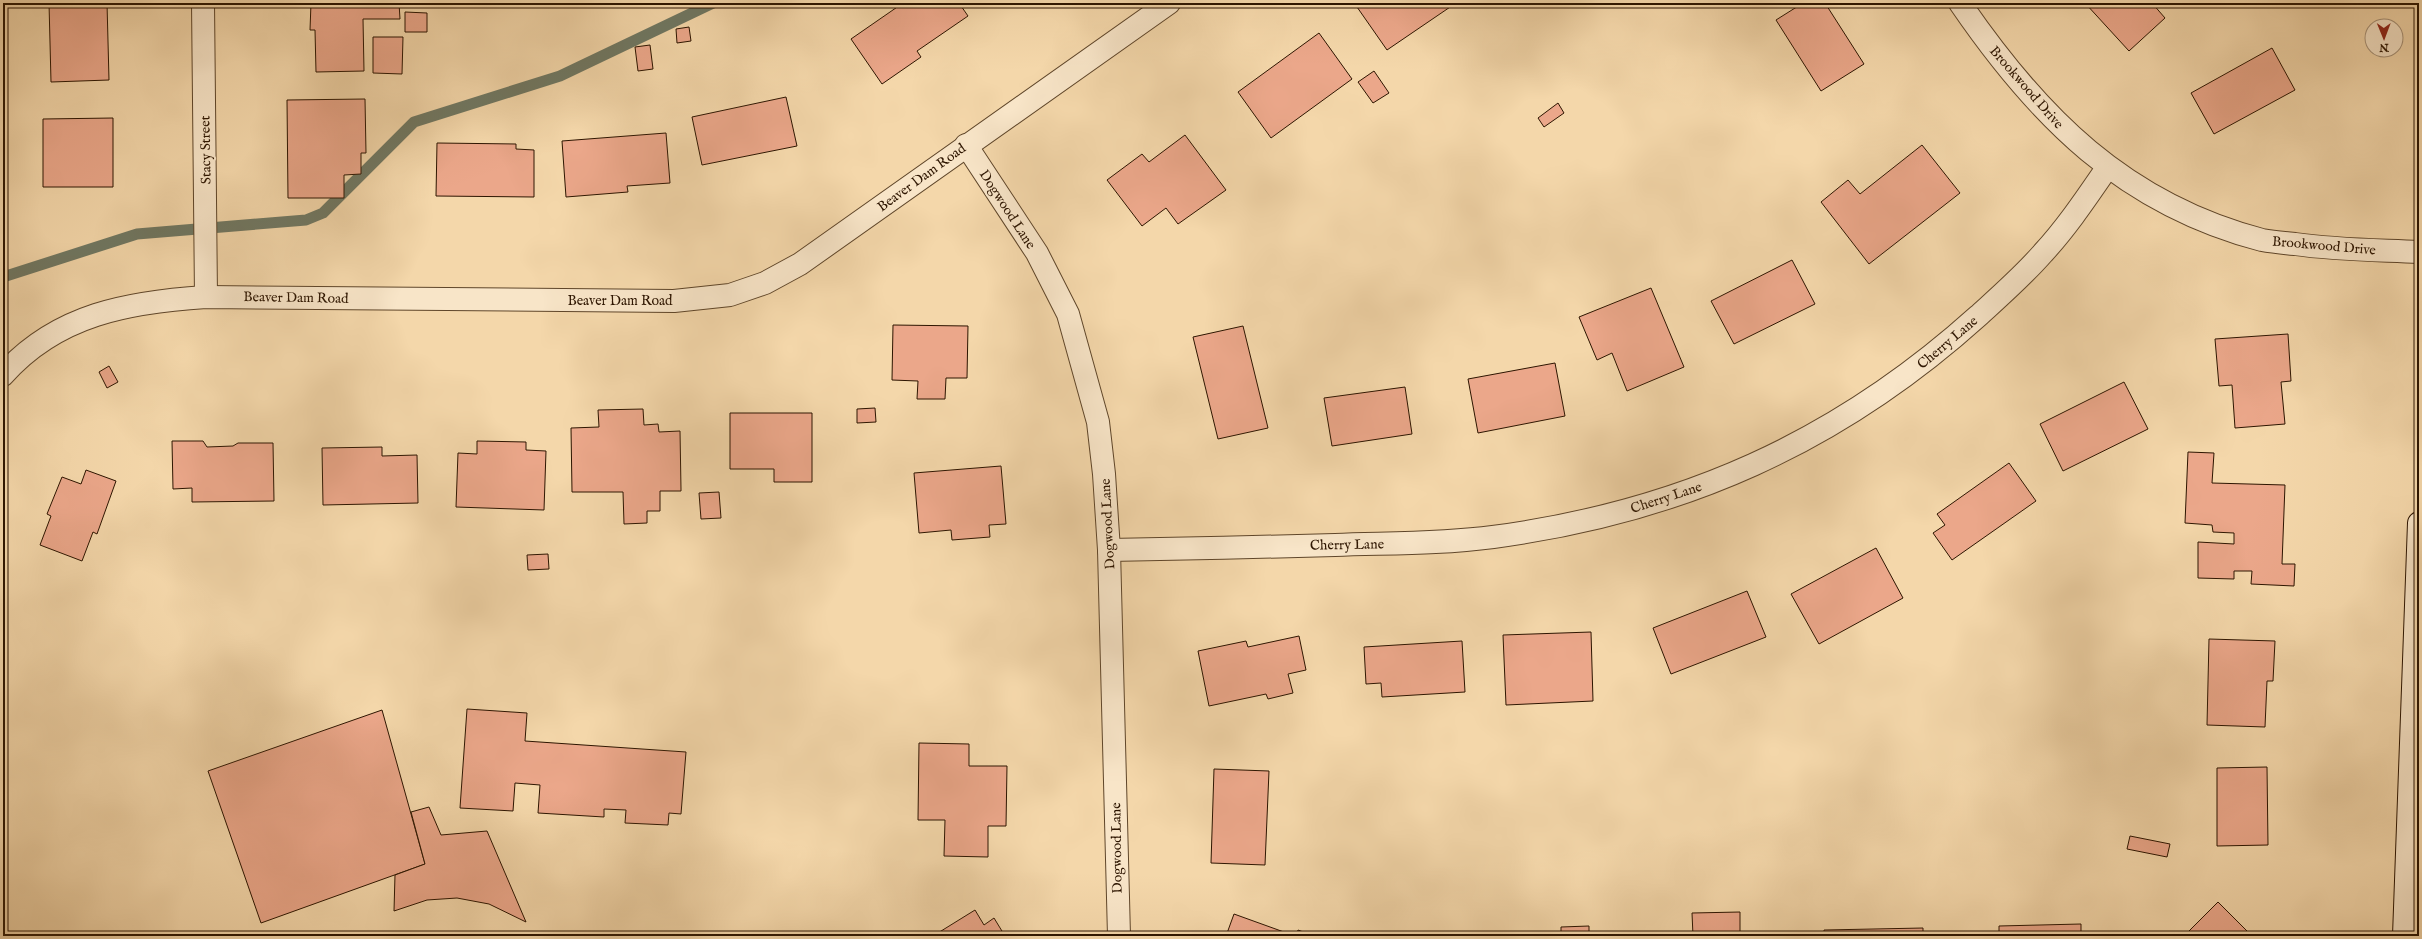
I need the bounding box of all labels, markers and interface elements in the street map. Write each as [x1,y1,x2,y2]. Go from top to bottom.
north arrow [2364,18,2404,58]
text: N [2379,40,2390,54]
street label: Brookwood Drive [1985,42,2068,133]
street label: Stacy Street [196,115,216,185]
street label: Beaver Dam Road [874,139,970,216]
street label: Dogwood Lane [975,166,1040,253]
street label: Brookwood Drive [2271,232,2377,260]
street label: Beaver Dam Road [243,288,349,308]
street label: Beaver Dam Road [567,292,673,310]
street label: Cherry Lane [1914,312,1982,373]
street label: Dogwood Lane [1097,477,1119,570]
street label: Cherry Lane [1628,478,1705,518]
street label: Cherry Lane [1310,535,1385,555]
street label: Dogwood Lane [1107,802,1127,894]

